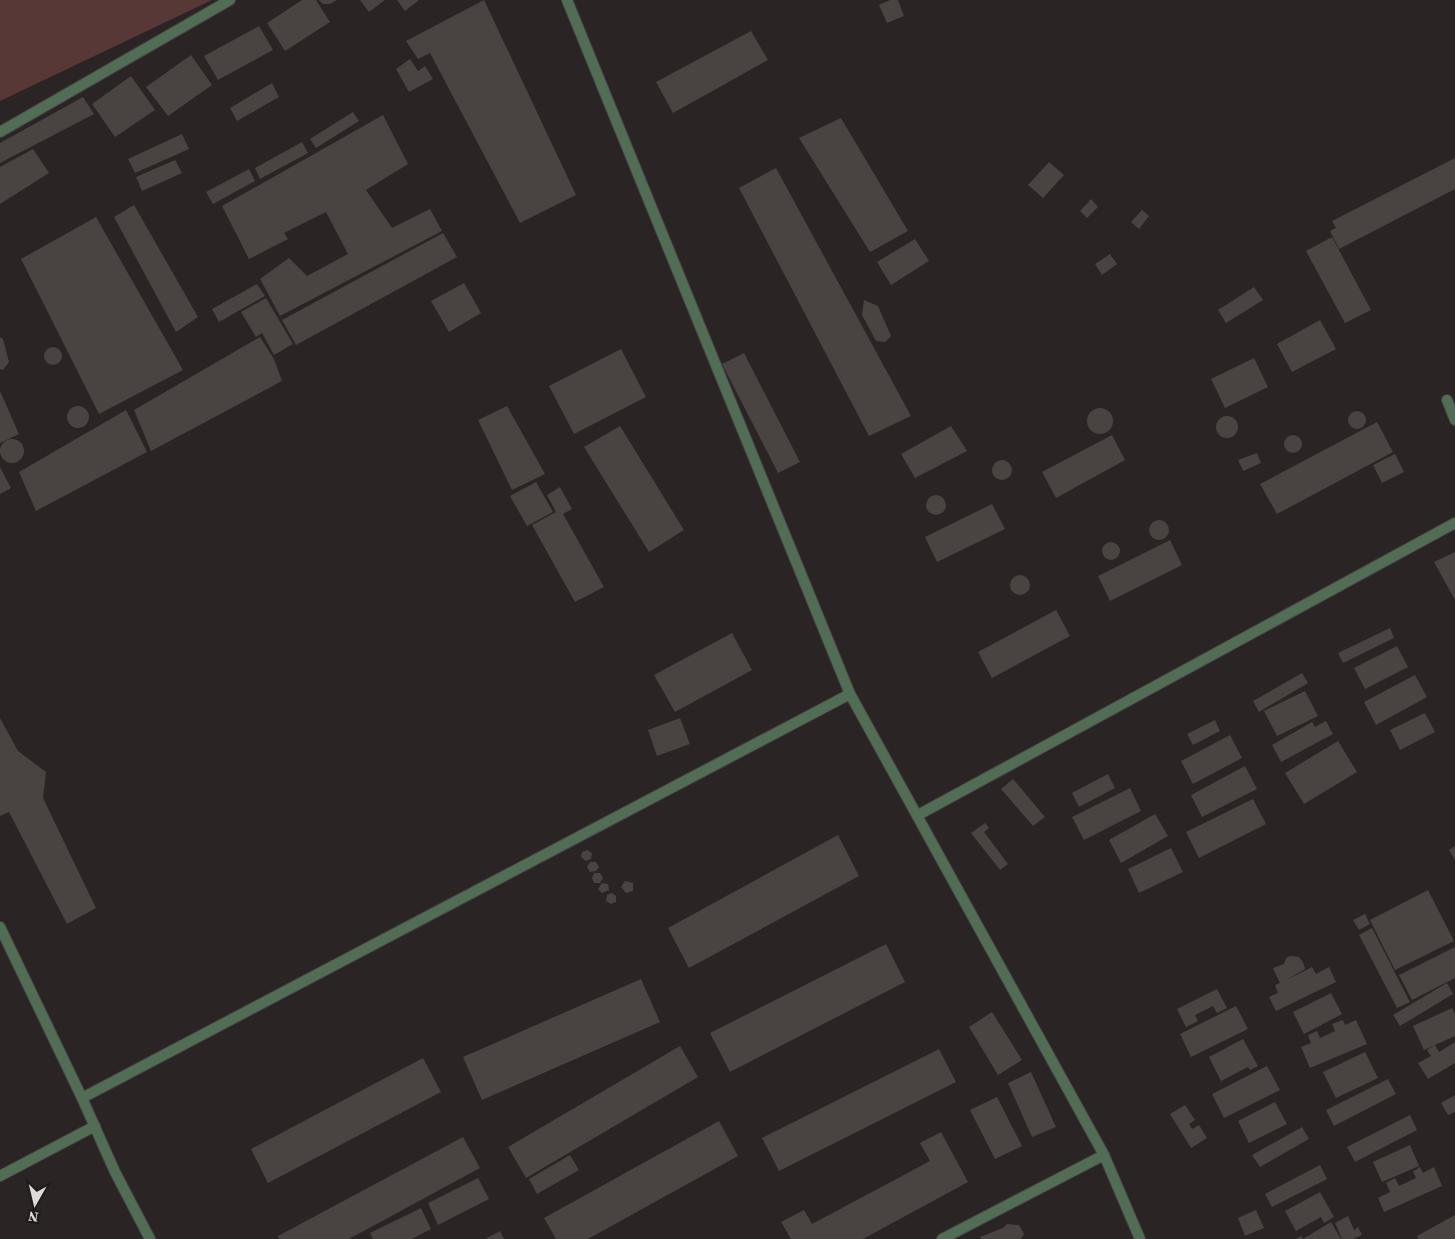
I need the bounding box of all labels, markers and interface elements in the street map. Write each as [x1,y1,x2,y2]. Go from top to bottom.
north arrow [10,1179,60,1229]
text: N [27,1206,40,1227]

